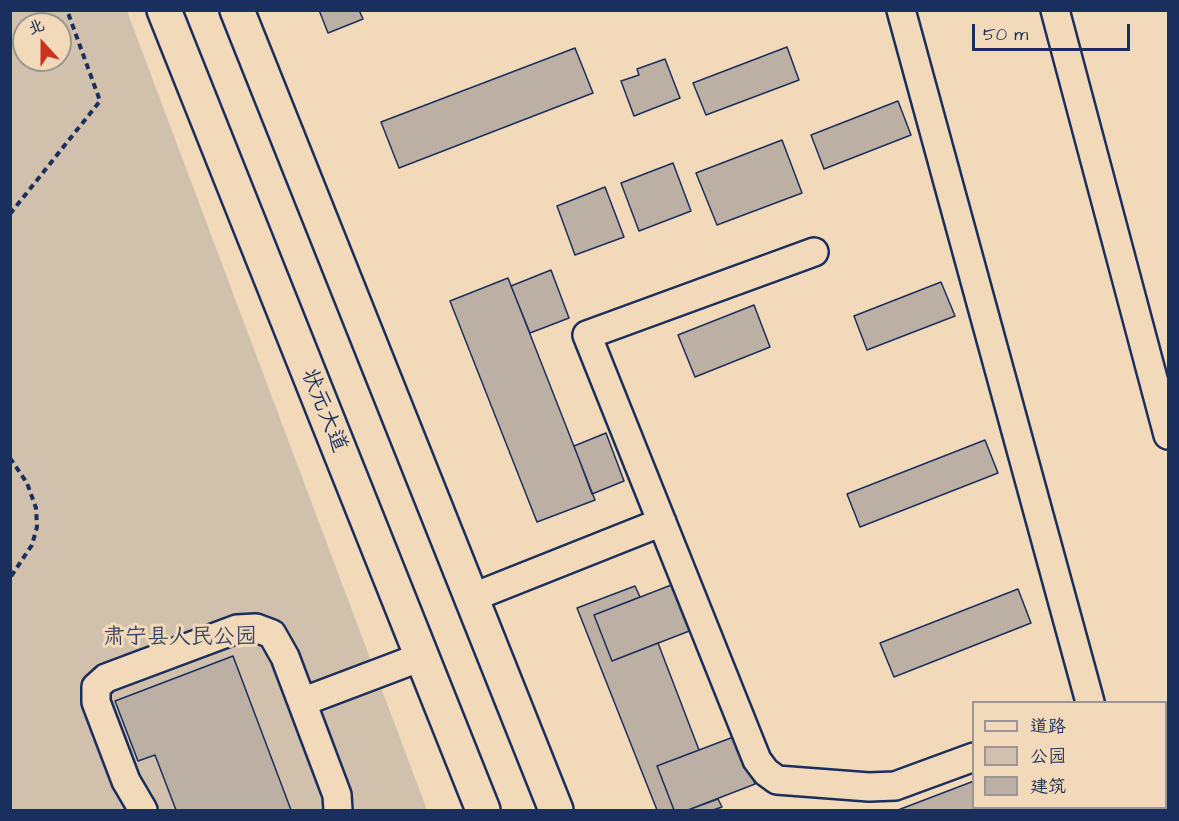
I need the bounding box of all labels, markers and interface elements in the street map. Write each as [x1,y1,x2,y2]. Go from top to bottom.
north arrow [12,12,72,72]
scale bar [975,12,1132,50]
text: 北 [25,14,48,40]
text: 50 m [983,22,1028,47]
street label: 状元大道 [294,365,352,457]
park label: 肃宁县人民公园 [103,625,257,651]
legend [972,701,1167,809]
text: 道路 [1030,714,1066,739]
text: 公园 [1030,744,1066,769]
text: 建筑 [1030,774,1066,799]

